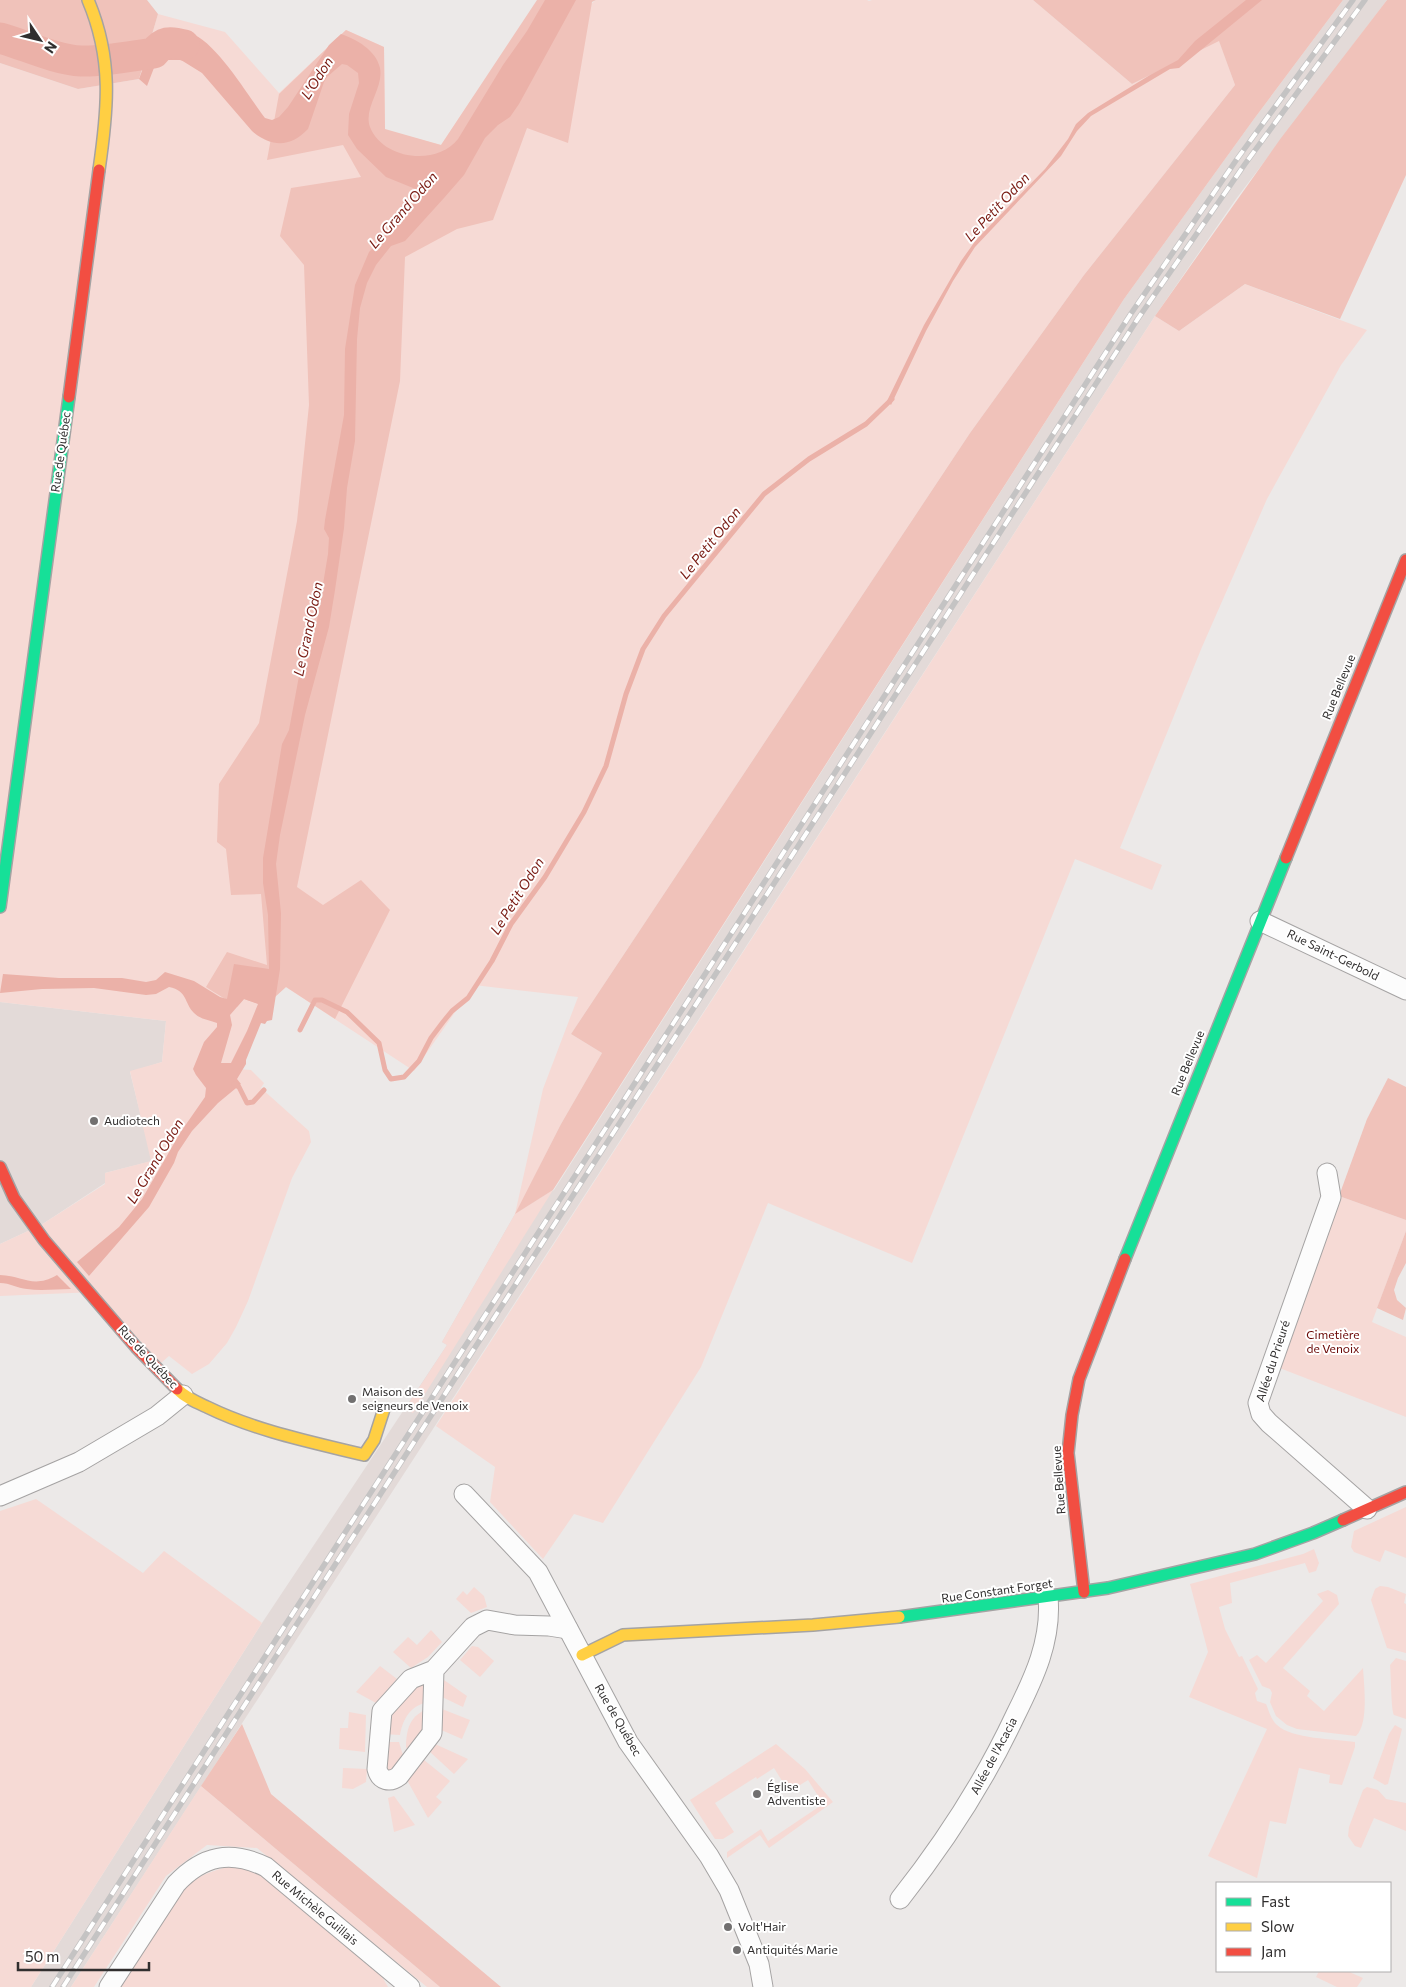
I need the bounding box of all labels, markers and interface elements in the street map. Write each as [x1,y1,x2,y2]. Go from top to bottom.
north arrow [15,15,65,65]
text: N [41,39,61,57]
water label: L'Odon [297,53,336,102]
water label: Le Grand Odon [365,168,440,251]
water label: Le Petit Odon [961,169,1033,244]
street label: Rue de Québec [47,411,73,493]
water label: Le Petit Odon [675,503,744,582]
water label: Le Grand Odon [289,580,326,678]
street label: Rue Bellevue [1319,652,1357,721]
water label: Le Petit Odon [486,854,547,937]
street label: Rue Saint-Gerbold [1285,926,1382,982]
street label: Rue Bellevue [1168,1028,1206,1097]
place label: Audiotech [104,1113,160,1127]
marker: Audiotech [88,1115,100,1127]
water label: Le Grand Odon [123,1115,187,1206]
street label: Allée du Prieuré [1252,1318,1292,1403]
street label: Rue de Québec [116,1322,182,1391]
park label: Cimetière de Venoix [1306,1327,1360,1355]
place label: Maison des seigneurs de Venoix [362,1384,469,1412]
marker: Maison des seigneurs de Venoix [346,1393,358,1405]
street label: Rue Bellevue [1049,1445,1067,1515]
street label: Rue Constant Forget [940,1575,1054,1605]
street label: Rue de Québec [593,1681,645,1758]
street label: Allée de l'Acacia [967,1715,1019,1796]
place label: Église Adventiste [767,1779,826,1807]
marker: Église Adventiste [751,1788,763,1800]
street label: Rue Michèle Guillais [270,1867,362,1947]
legend [1216,1882,1391,1972]
text: Fast [1261,1892,1290,1910]
text: Slow [1261,1917,1294,1935]
place label: Volt'Hair [738,1919,786,1933]
marker: Volt'Hair [722,1921,734,1933]
scale bar [18,1940,149,1972]
place label: Antiquités Marie [747,1942,838,1956]
text: Jam [1261,1942,1286,1960]
marker: Antiquités Marie [731,1944,743,1956]
text: 50 m [25,1947,59,1965]

